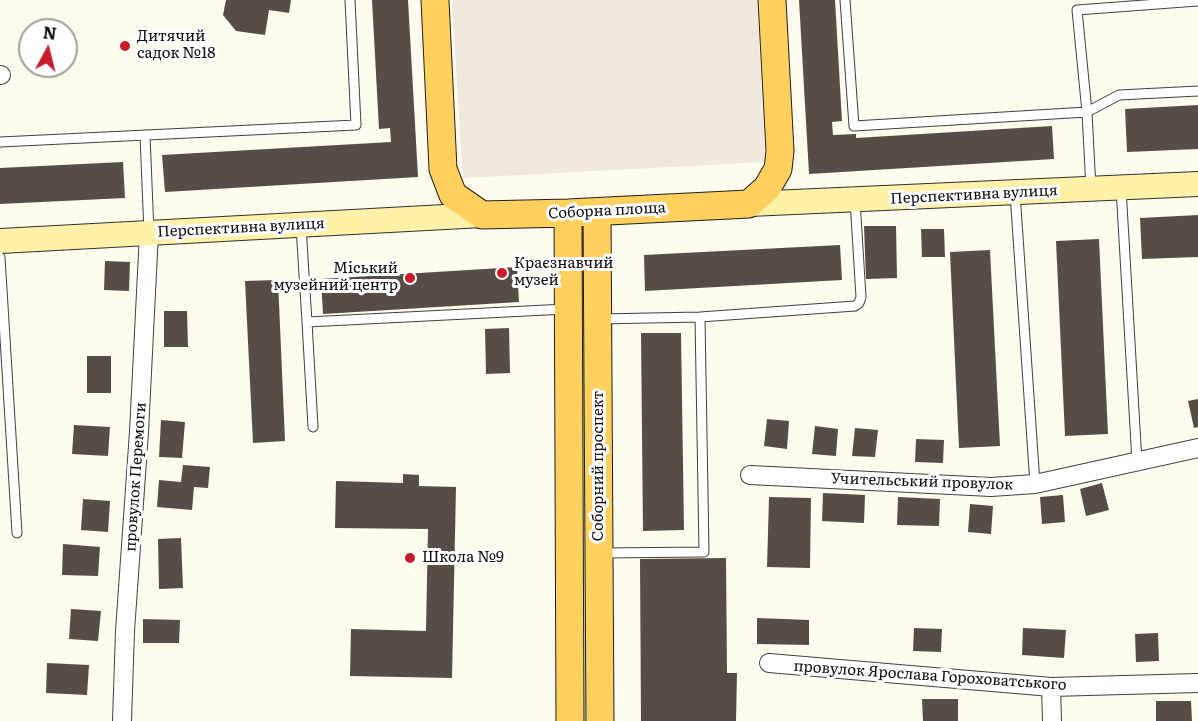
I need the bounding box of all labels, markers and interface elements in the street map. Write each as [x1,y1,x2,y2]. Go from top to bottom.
north arrow [18,18,78,78]
text: N [42,19,58,45]
place label: Дитячий садок №18 [137,28,216,63]
marker: Дитячий садок №18 [118,39,132,53]
street label: Перспективна вулиця [890,182,1058,208]
street label: Соборна площа [548,199,666,223]
street label: Перспективна вулиця [157,215,325,241]
place label: Краєзнавчий музей [514,255,614,290]
place label: Міський музейний центр [274,260,398,295]
marker: Краєзнавчий музей [495,266,509,280]
marker: Міський музейний центр [403,271,417,285]
street label: Соборний проспект [590,391,608,541]
street label: провулок Перемоги [122,402,150,552]
street label: Учительський провулок [831,470,1013,494]
place label: Школа №9 [422,549,504,567]
marker: Школа №9 [403,551,417,565]
street label: провулок Ярослава Гороховатського [793,657,1067,695]

